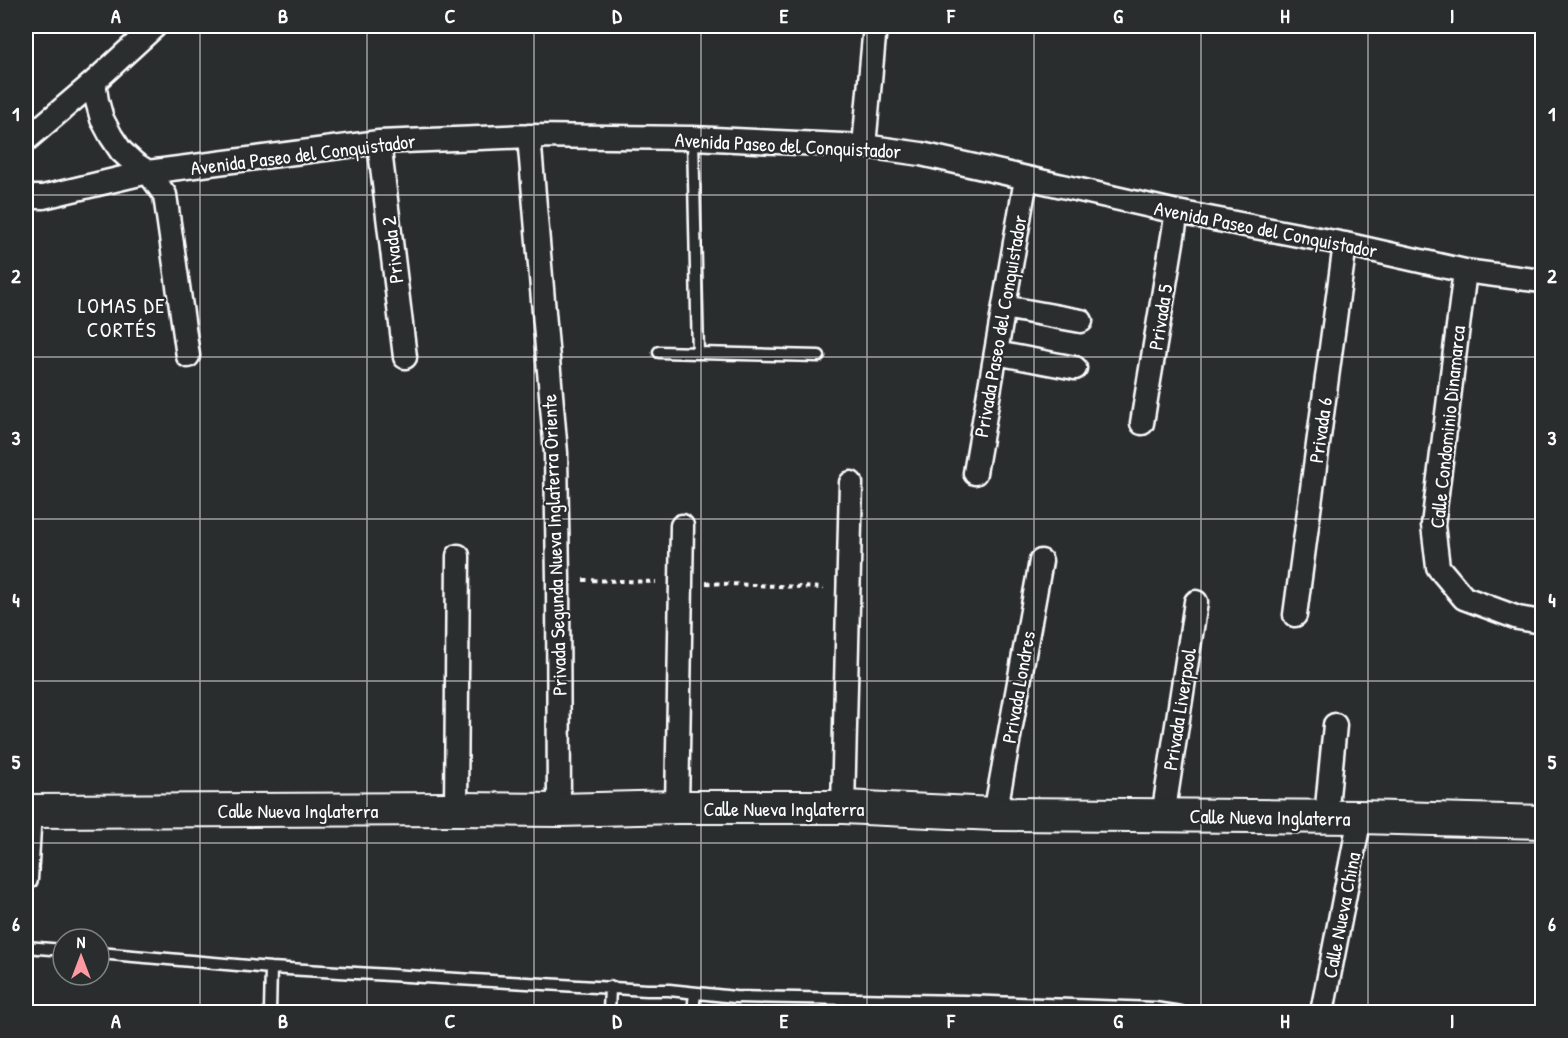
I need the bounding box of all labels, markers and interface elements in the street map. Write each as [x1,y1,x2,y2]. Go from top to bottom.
text: A [111,2,121,29]
text: B [278,2,288,29]
text: C [445,2,456,29]
text: D [612,2,622,29]
text: E [780,2,789,29]
text: F [946,2,956,29]
text: G [1113,2,1123,29]
text: H [1280,2,1290,29]
text: I [1450,2,1454,29]
text: 1 [12,100,20,127]
text: 1 [1548,100,1556,127]
street label: Avenida Paseo del Conquistador [674,126,902,164]
street label: Avenida Paseo del Conquistador [189,127,417,181]
street label: Avenida Paseo del Conquistador [1152,194,1380,264]
street label: Privada Paseo del Conquistador [967,213,1033,439]
street label: Privada 2 [374,214,409,285]
text: 2 [11,262,21,289]
text: 2 [1547,262,1557,289]
street label: Privada 5 [1141,282,1179,352]
district label: LOMAS DE CORTÉS [78,291,166,344]
street label: Calle Condominio Dinamarca [1423,324,1471,530]
street label: Privada Segunda Nueva Inglaterra Oriente [535,394,573,696]
street label: Privada 6 [1302,395,1338,464]
text: 3 [12,424,21,451]
text: 3 [1548,424,1557,451]
text: 4 [12,586,20,613]
text: 4 [1548,586,1556,613]
street label: Privada Londres [995,628,1041,745]
street label: Privada Liverpool [1156,645,1202,772]
text: 5 [12,748,21,775]
text: 5 [1548,748,1557,775]
street label: Calle Nueva Inglaterra [704,795,865,822]
street label: Calle Nueva Inglaterra [218,797,379,824]
street label: Calle Nueva Inglaterra [1189,802,1351,832]
street label: Calle Nueva China [1316,850,1366,980]
text: 6 [12,910,20,937]
text: 6 [1548,910,1556,937]
north arrow [51,927,111,987]
text: N [77,931,86,953]
text: A [111,1007,121,1034]
text: B [278,1007,288,1034]
text: C [445,1007,456,1034]
text: D [612,1007,622,1034]
text: E [780,1007,789,1034]
text: F [946,1007,956,1034]
text: G [1113,1007,1123,1034]
text: H [1280,1007,1290,1034]
text: I [1450,1007,1454,1034]

